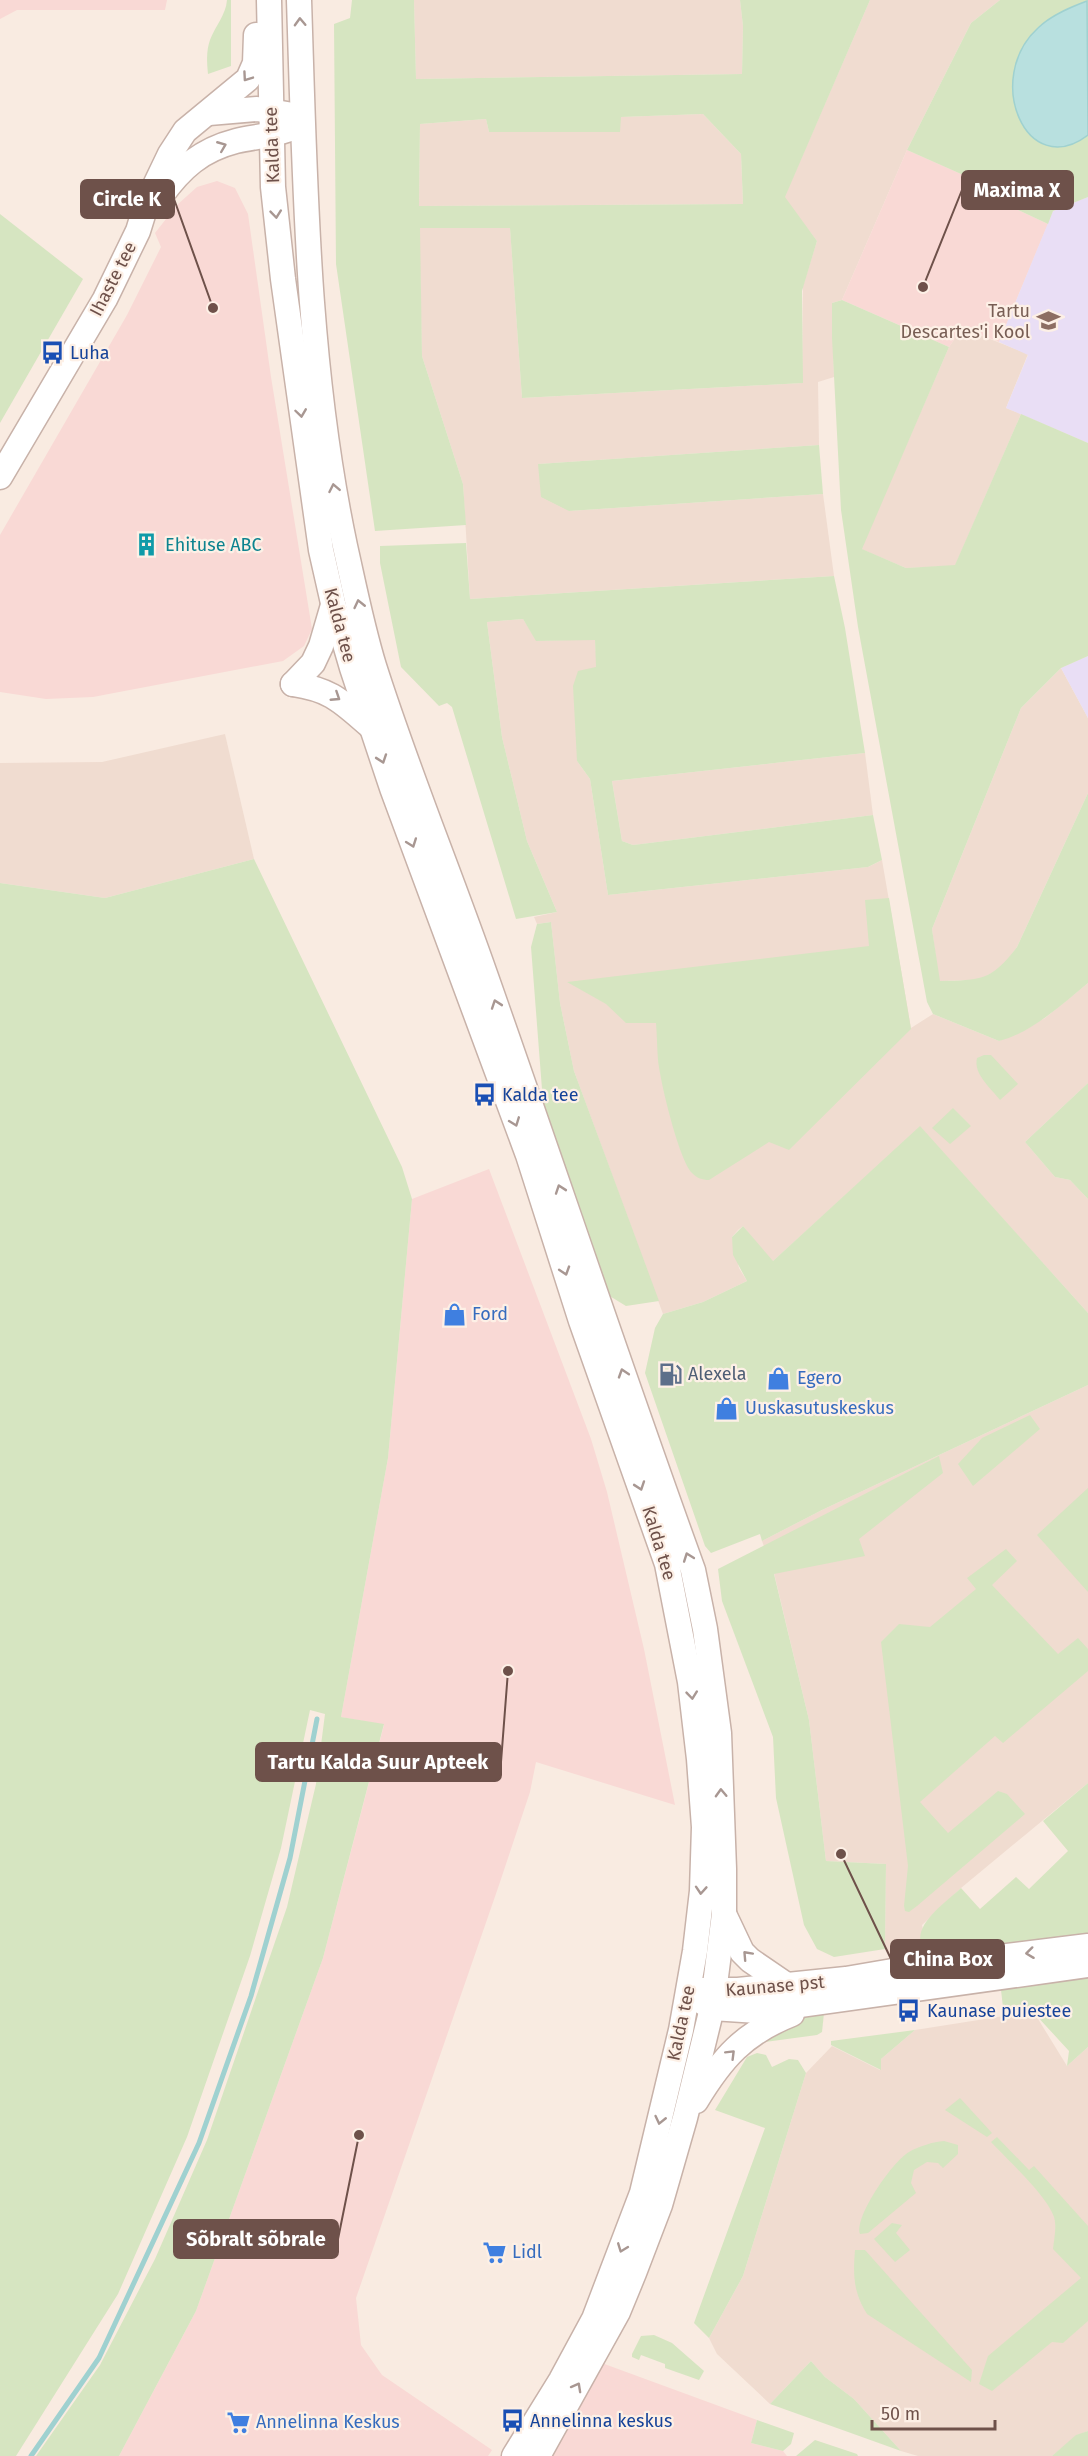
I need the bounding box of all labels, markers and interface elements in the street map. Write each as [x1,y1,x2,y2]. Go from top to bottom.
one-way arrow [294,17,306,26]
one-way arrow [243,70,254,81]
street label: Kalda tee [260,106,284,184]
one-way arrow [216,141,227,153]
callout: Maxima X [962,171,1073,209]
text: Maxima X [974,178,1061,202]
callout: Circle K [81,180,174,218]
text: Circle K [93,187,162,211]
one-way arrow [269,210,282,219]
street label: Ihaste tee [85,238,141,320]
place label: Tartu Descartes'i Kool [900,300,1030,343]
school or university icon: Tartu Descartes'i Kool [1035,308,1061,334]
bus stop icon: Luha [39,340,65,366]
place label: Luha [70,342,110,364]
one-way arrow [294,408,306,417]
one-way arrow [328,484,341,494]
building icon: Ehituse ABC [134,532,160,558]
place label: Ehituse ABC [165,534,262,556]
street label: Kalda tee [319,585,361,665]
one-way arrow [353,600,366,610]
one-way arrow [329,690,340,701]
one-way arrow [374,753,387,764]
one-way arrow [404,837,417,847]
one-way arrow [490,1000,503,1010]
bus stop icon: Kalda tee [471,1082,497,1108]
place label: Kalda tee [502,1084,578,1106]
one-way arrow [508,1116,521,1127]
one-way arrow [554,1184,567,1195]
one-way arrow [558,1265,570,1276]
shop icon: Ford [441,1301,467,1327]
place label: Ford [472,1303,508,1325]
fuel station icon: Alexela [657,1361,683,1387]
place label: Alexela [688,1363,747,1385]
shop icon: Egero [766,1365,792,1391]
place label: Egero [797,1367,842,1389]
one-way arrow [618,1368,631,1379]
shop icon: Uuskasutuskeskus [714,1395,740,1421]
place label: Uuskasutuskeskus [745,1397,894,1419]
one-way arrow [633,1480,646,1490]
street label: Kalda tee [637,1503,681,1583]
one-way arrow [683,1552,695,1563]
one-way arrow [685,1691,697,1700]
callout: Tartu Kalda Suur Apteek [256,1743,501,1781]
text: Tartu Kalda Suur Apteek [268,1750,489,1774]
one-way arrow [715,1788,727,1797]
one-way arrow [695,1885,708,1894]
callout: China Box [891,1940,1004,1978]
one-way arrow [1025,1946,1035,1959]
text: China Box [903,1947,994,1971]
one-way arrow [743,1952,754,1962]
street label: Kaunase pst [724,1971,826,2001]
street label: Kalda tee [662,1983,700,2063]
bus stop icon: Kaunase puiestee [896,1998,922,2024]
place label: Kaunase puiestee [927,2000,1071,2022]
one-way arrow [723,2050,734,2061]
one-way arrow [654,2115,667,2125]
callout: Sõbralt sõbrale [174,2220,338,2258]
text: Sõbralt sõbrale [186,2227,326,2251]
supermarket icon: Lidl [481,2239,507,2265]
place label: Lidl [512,2241,542,2263]
one-way arrow [617,2242,629,2253]
one-way arrow [570,2383,581,2393]
scale bar [872,2393,995,2431]
text: 50 m [881,2403,920,2425]
bus stop icon: Annelinna keskus [499,2408,525,2434]
supermarket icon: Annelinna Keskus [225,2409,251,2435]
place label: Annelinna keskus [530,2410,672,2432]
place label: Annelinna Keskus [256,2411,400,2433]

